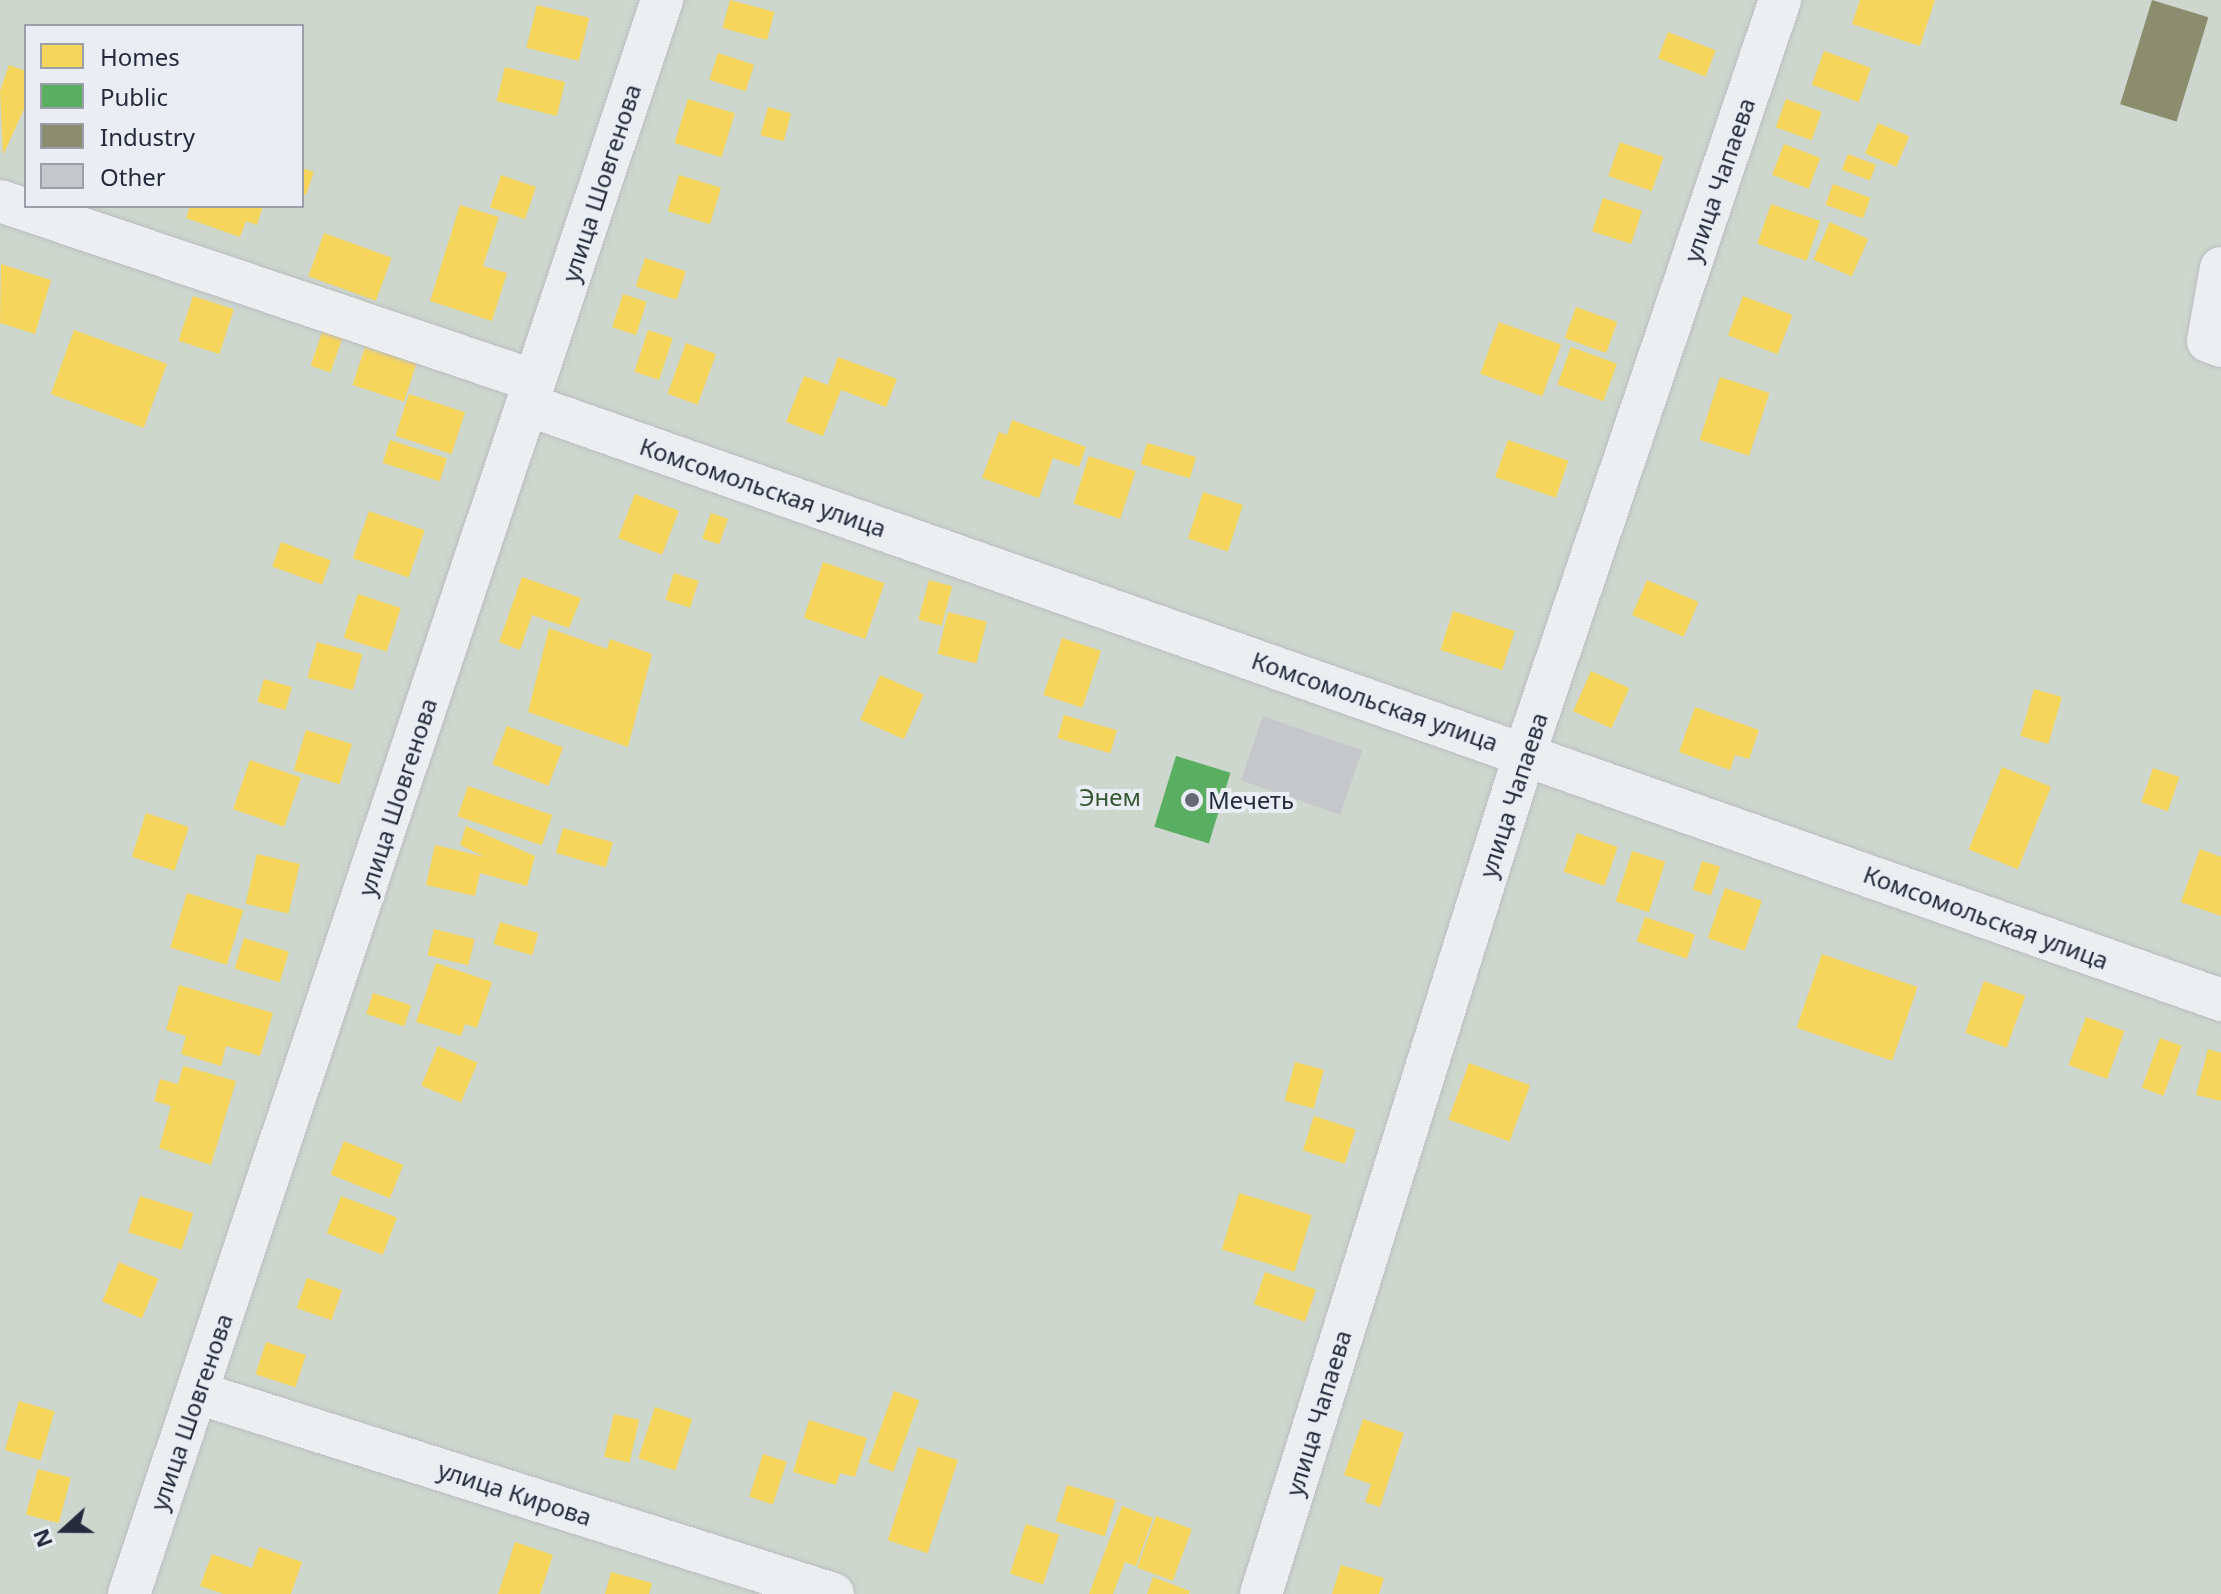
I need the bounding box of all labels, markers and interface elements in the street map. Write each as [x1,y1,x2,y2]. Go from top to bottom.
legend [24,24,304,208]
text: Homes [100,40,180,73]
text: Public [100,80,168,113]
street label: улица Шовгенова [555,80,647,286]
street label: улица Чапаева [1677,94,1761,266]
text: Industry [100,120,195,153]
text: Other [100,160,166,193]
street label: Комсомольская улица [636,431,890,543]
street label: Комсомольская улица [1248,645,1502,757]
street label: улица Шовгенова [351,694,443,900]
street label: улица Чапаева [1473,709,1553,881]
park label: Энем [1079,783,1141,811]
place label: Мечеть [1208,786,1294,814]
marker: Мечеть [1183,791,1201,809]
street label: Комсомольская улица [1860,859,2112,975]
street label: улица Шовгенова [144,1310,238,1514]
street label: улица Чапаева [1279,1327,1357,1499]
street label: улица Кирова [435,1455,595,1531]
north arrow [24,1490,104,1570]
text: N [24,1525,59,1552]

